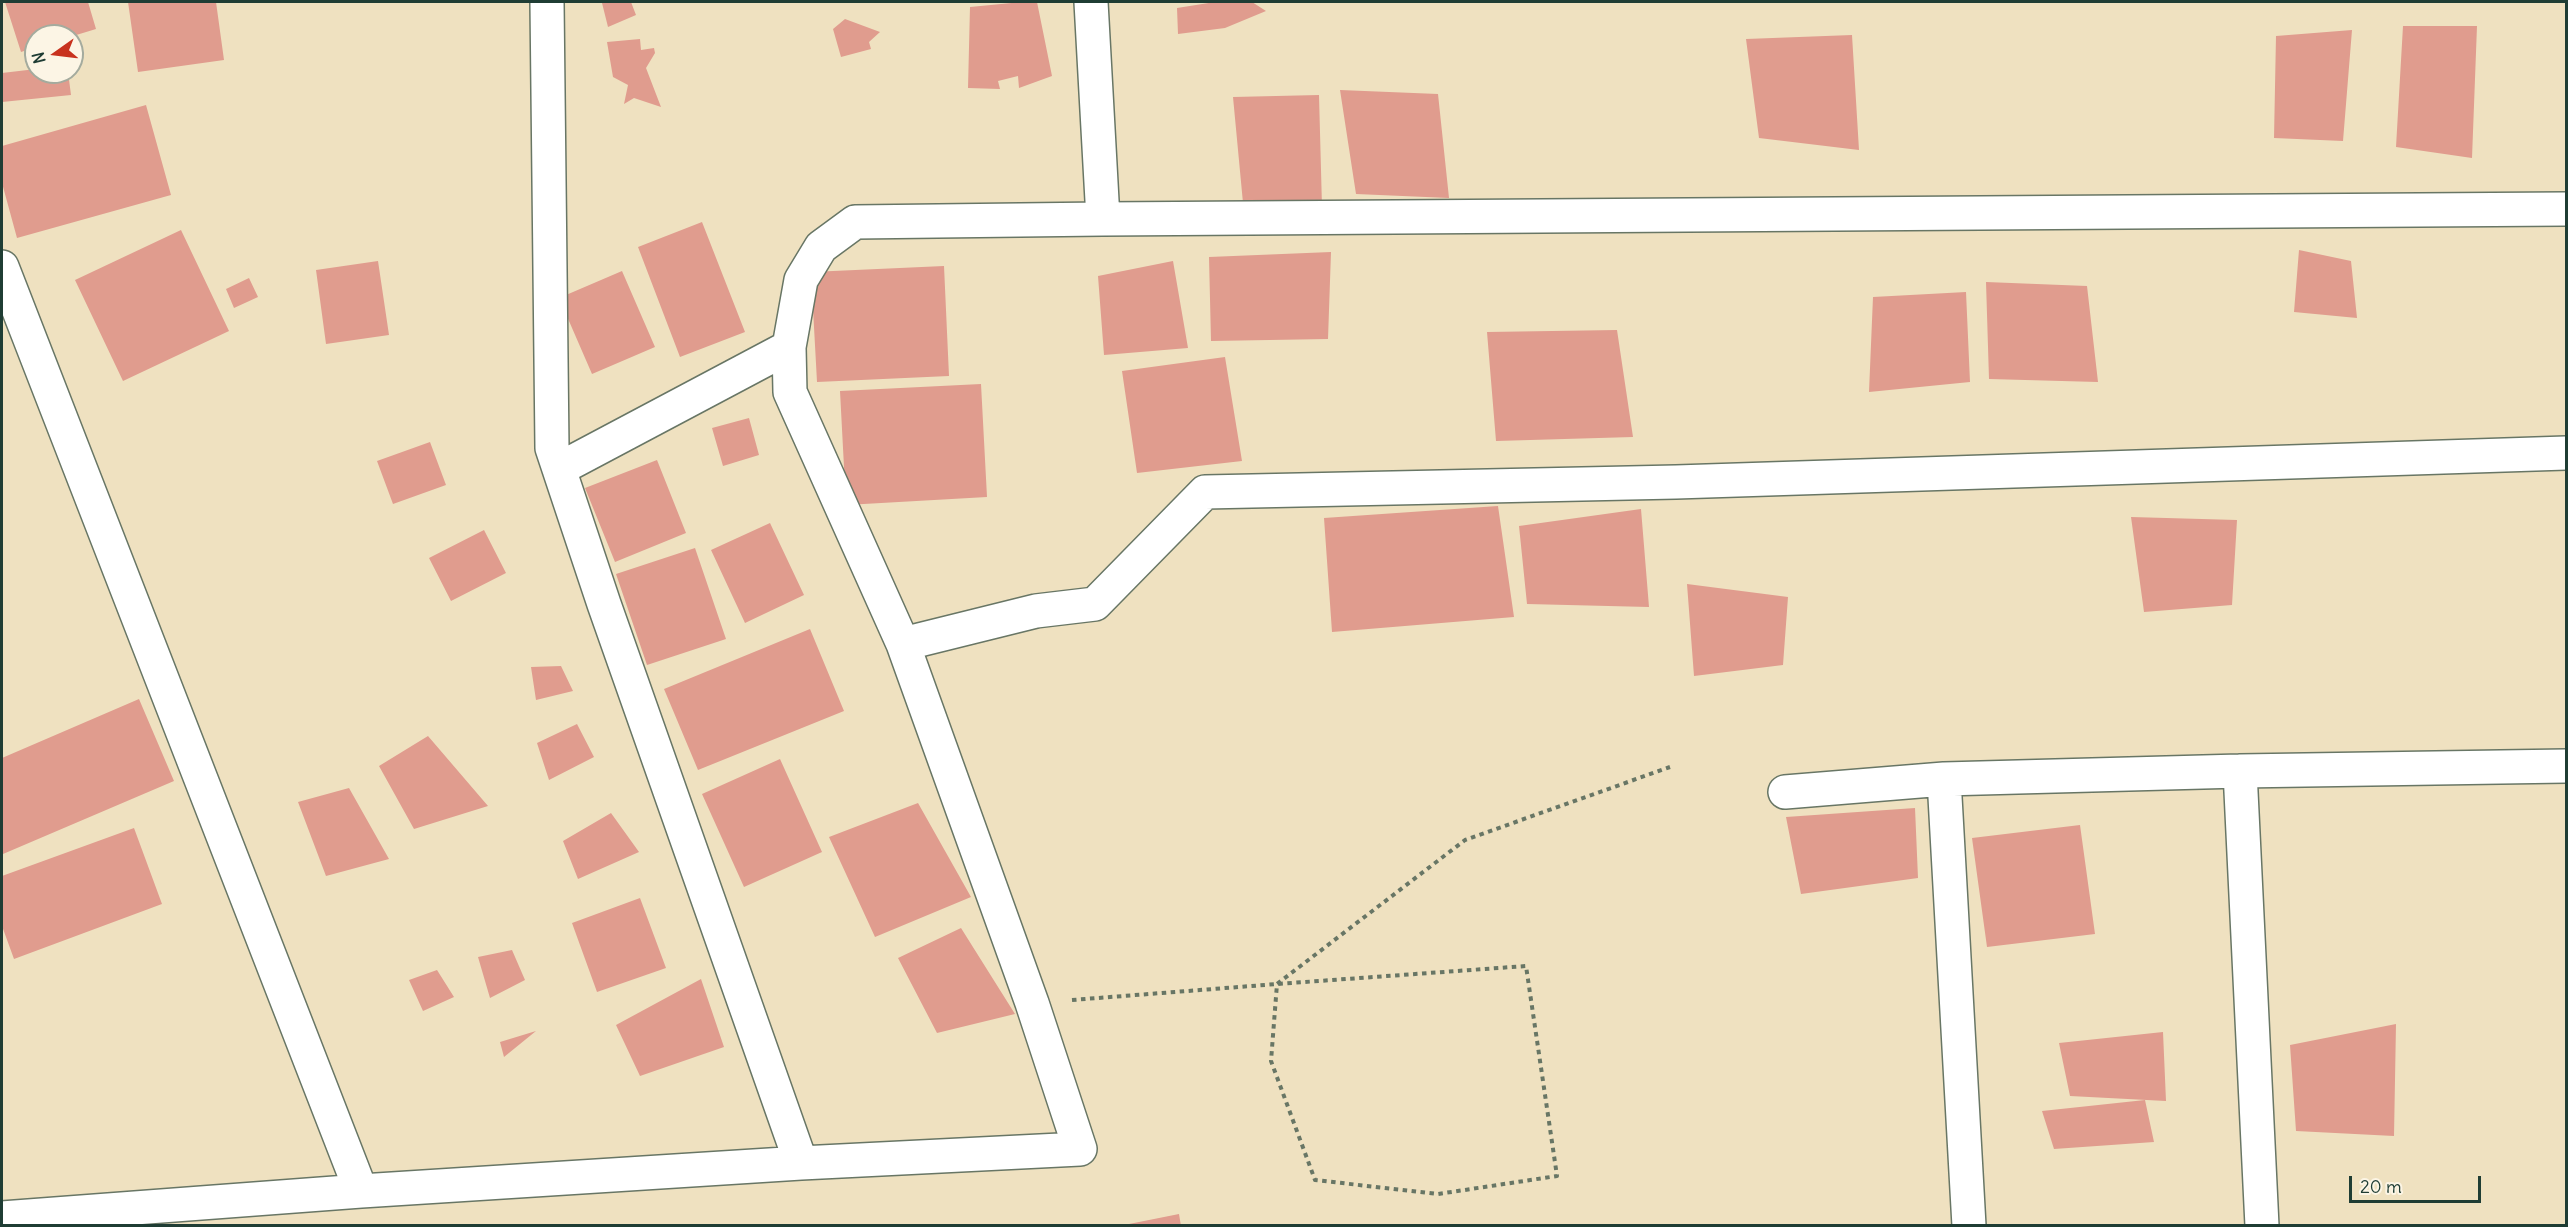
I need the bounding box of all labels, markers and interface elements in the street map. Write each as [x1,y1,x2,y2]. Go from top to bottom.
north arrow [24,24,84,84]
text: N [27,50,50,66]
scale bar [2352,1164,2484,1202]
text: 20 m [2360,1175,2402,1198]

